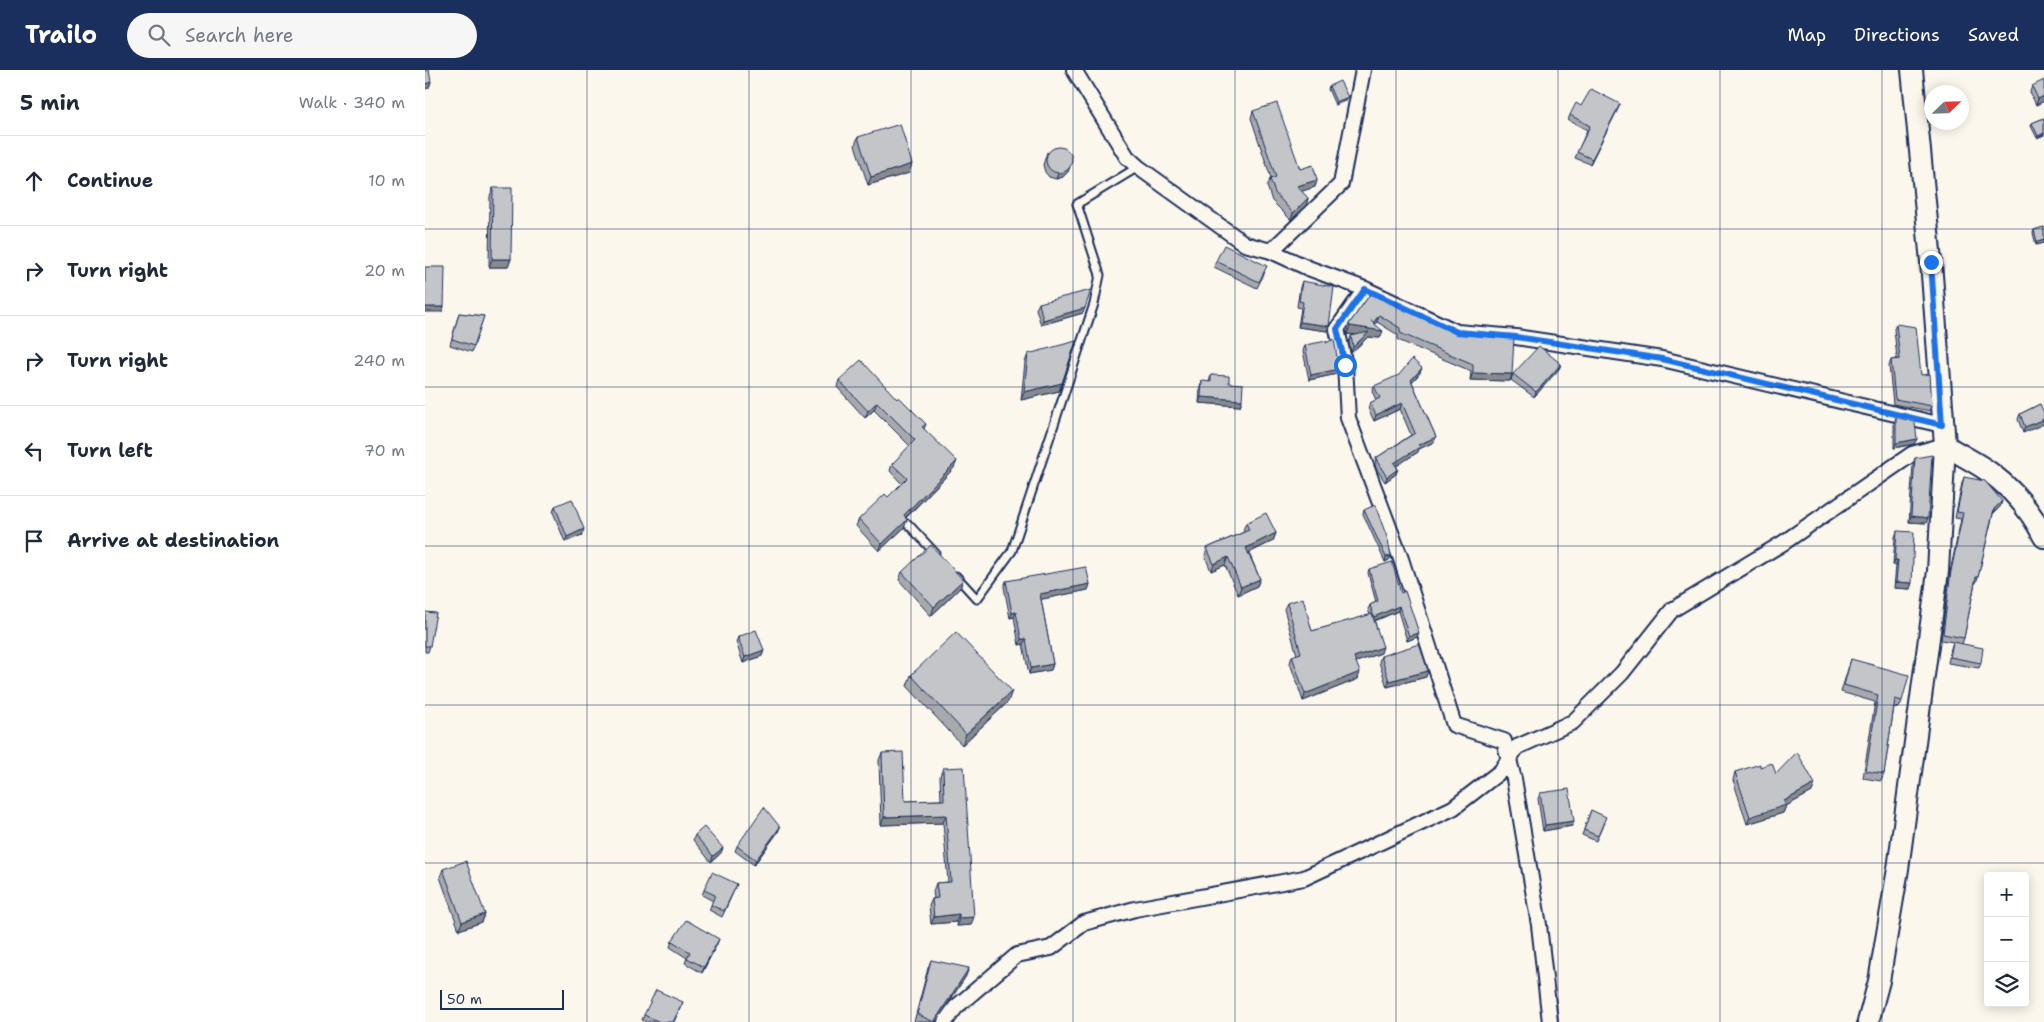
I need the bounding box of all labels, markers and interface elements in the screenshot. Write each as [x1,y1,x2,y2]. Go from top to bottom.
search box [127,13,477,58]
text: Trailo [25,19,97,51]
icon: search [145,21,173,49]
text: Search here [185,23,294,48]
text: Map [1788,23,1826,47]
text: Directions [1854,23,1940,47]
text: Saved [1968,23,2019,47]
north arrow [1924,85,1969,130]
text: 5 min [20,89,80,117]
text: Walk · 340 m [299,92,405,113]
icon: ahead [20,167,48,195]
text: Continue [67,168,153,193]
text: 10 m [368,170,405,191]
route end [1920,251,1943,274]
icon: right [20,257,48,285]
text: Turn right [67,258,168,283]
text: 20 m [364,260,405,281]
icon: right [20,347,48,375]
text: Turn right [67,348,168,373]
text: 240 m [353,350,405,371]
route start [1334,354,1357,377]
icon: left [20,437,48,465]
text: Turn left [67,438,153,463]
text: 70 m [364,440,405,461]
icon: arrive [20,527,48,555]
text: Arrive at destination [67,528,279,553]
map controls [1984,872,2029,1007]
button: + [1984,872,2029,917]
button: − [1984,917,2029,962]
button: layers [1984,962,2029,1007]
scale bar [440,987,564,1010]
text: 50 m [447,990,482,1008]

